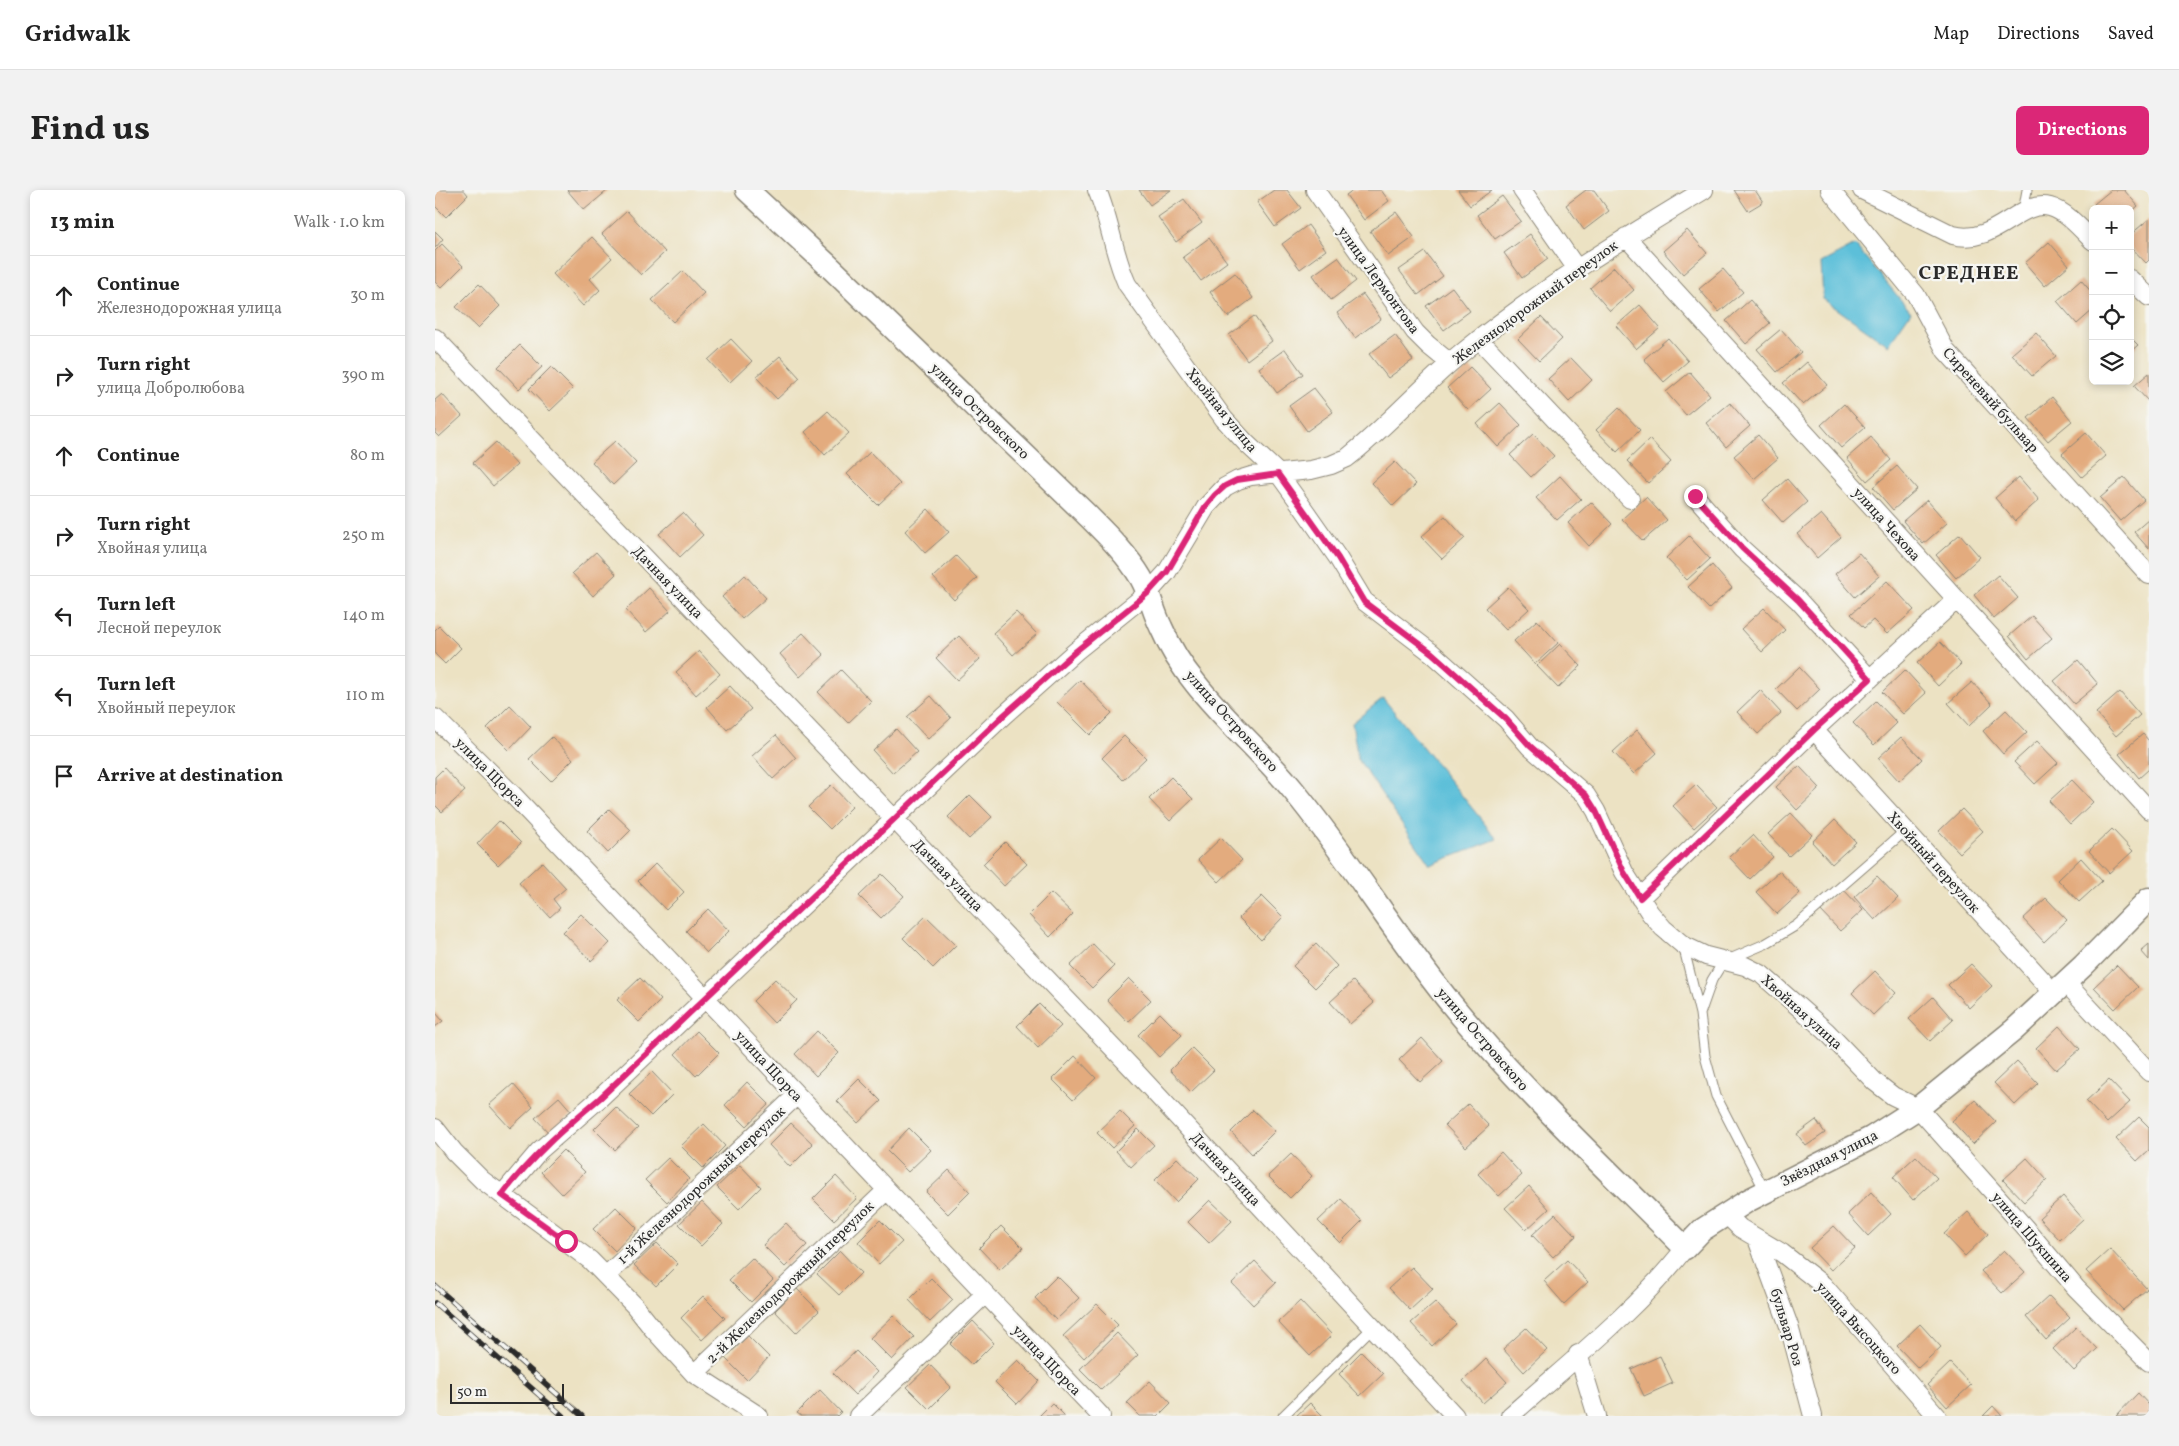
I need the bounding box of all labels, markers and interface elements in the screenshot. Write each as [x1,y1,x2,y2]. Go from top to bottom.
text: Gridwalk [25,18,131,52]
text: Map [1933,22,1969,47]
text: Directions [1997,22,2080,47]
text: Saved [2108,22,2154,47]
text: Find us [30,106,150,154]
button: Directions [2016,106,2149,155]
map controls [2089,205,2134,385]
button: + [2089,205,2134,250]
text: 13 min [50,208,115,237]
text: Walk · 1.0 km [293,212,385,234]
street label: улица Лермонтова [1332,223,1424,339]
street label: Железнодорожный переулок [1449,236,1623,370]
button: − [2089,250,2134,295]
district label: СРЕДНЕЕ [1919,260,2019,288]
text: Continue [97,272,180,298]
icon: ahead [50,282,78,310]
text: 30 m [350,285,385,307]
button: locate [2089,295,2134,340]
text: Железнодорожная улица [97,298,282,320]
button: layers [2089,340,2134,385]
street label: Сиреневый бульвар [1937,344,2043,458]
text: Turn right [97,352,190,378]
street label: улица Островского [925,359,1033,465]
icon: right [50,362,78,390]
street label: Хвойная улица [1180,364,1262,458]
text: 390 m [342,365,385,387]
text: улица Добролюбова [97,378,245,400]
icon: ahead [50,442,78,470]
text: Continue [97,443,180,469]
text: 80 m [350,445,385,467]
street label: улица Чехова [1847,483,1925,567]
route end [1684,485,1707,508]
text: Turn right [97,512,190,538]
icon: right [50,522,78,550]
text: 250 m [342,525,385,547]
text: Хвойная улица [97,538,207,560]
street label: Дачная улица [627,542,707,624]
text: Turn left [97,592,176,618]
icon: left [50,602,78,630]
text: 140 m [343,605,385,627]
text: Лесной переулок [97,618,221,640]
street label: улица Островского [1179,666,1283,778]
text: Turn left [97,672,176,698]
icon: left [50,682,78,710]
text: 110 m [346,685,385,707]
text: Хвойный переулок [97,698,235,720]
street label: улица Щорса [449,733,529,813]
icon: arrive [50,762,78,790]
text: Arrive at destination [97,763,283,789]
street label: Хвойный переулок [1882,808,1984,918]
street label: Дачная улица [907,835,987,917]
street label: Хвойная улица [1756,971,1846,1056]
street label: улица Островского [1431,984,1533,1096]
street label: улица Щорса [729,1026,807,1108]
street label: 1-й Железнодорожный переулок [613,1102,791,1270]
street label: Звёздная улица [1777,1126,1882,1193]
street label: Дачная улица [1185,1128,1265,1212]
street label: улица Шукшина [1986,1188,2076,1288]
street label: 2-й Железнодорожный переулок [702,1197,880,1369]
route start [555,1230,578,1253]
street label: улица Высоцкого [1810,1278,1905,1380]
street label: бульвар Роз [1764,1286,1807,1369]
street label: улица Щорса [1007,1321,1085,1401]
scale bar [450,1381,564,1404]
text: 50 m [457,1383,487,1402]

